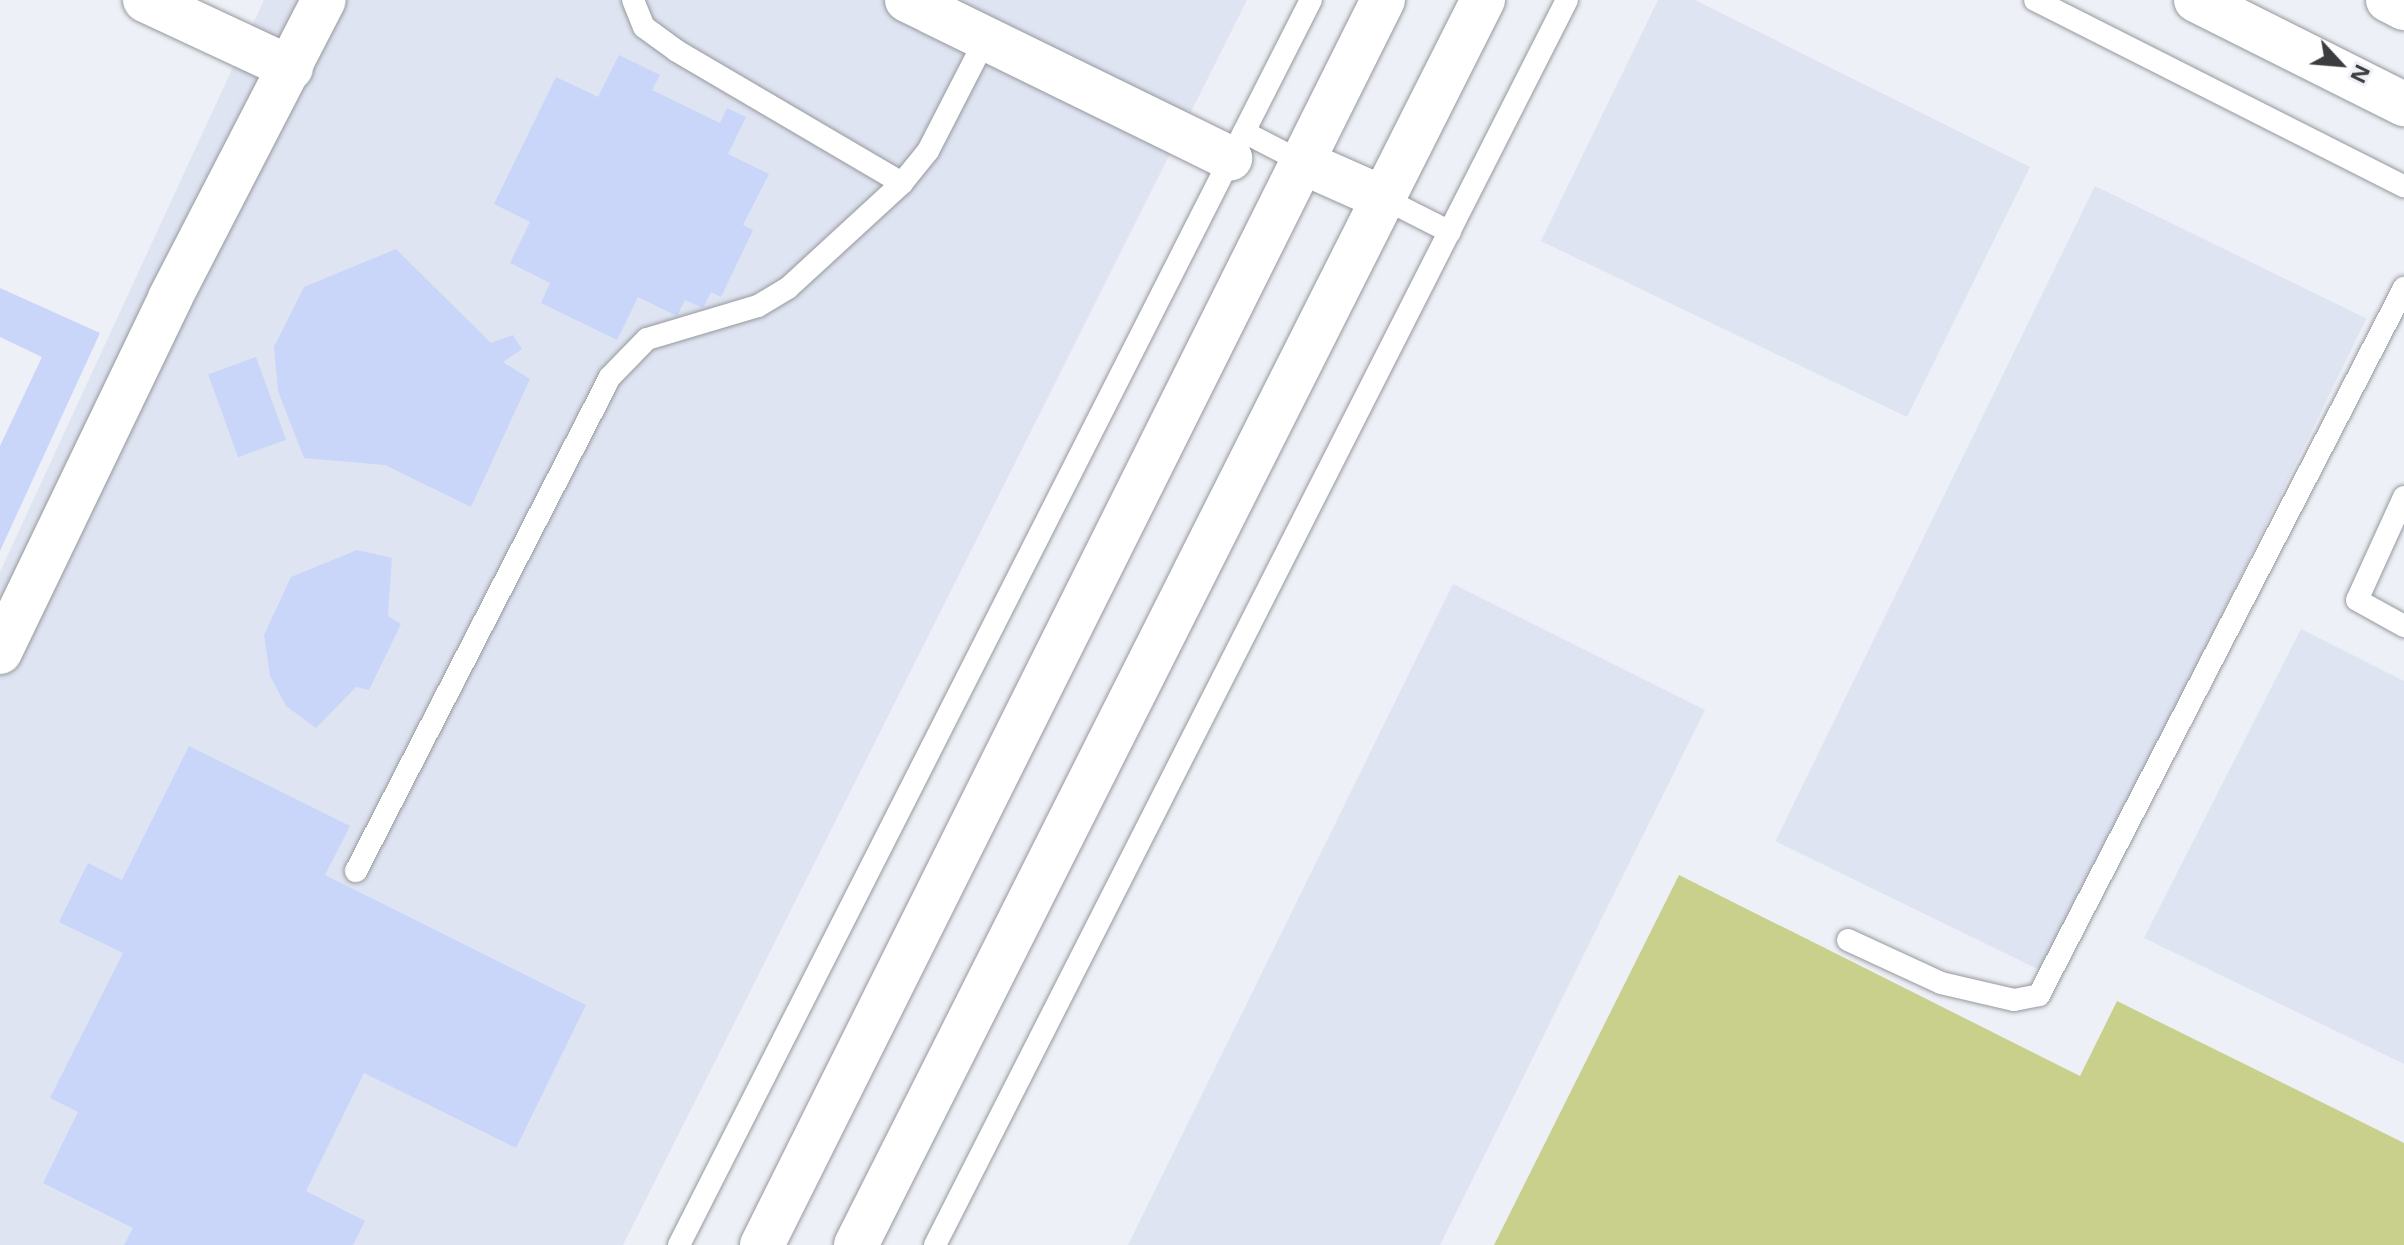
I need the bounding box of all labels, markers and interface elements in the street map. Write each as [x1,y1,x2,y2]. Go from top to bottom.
north arrow [2300,24,2380,104]
text: N [2344,60,2379,89]

